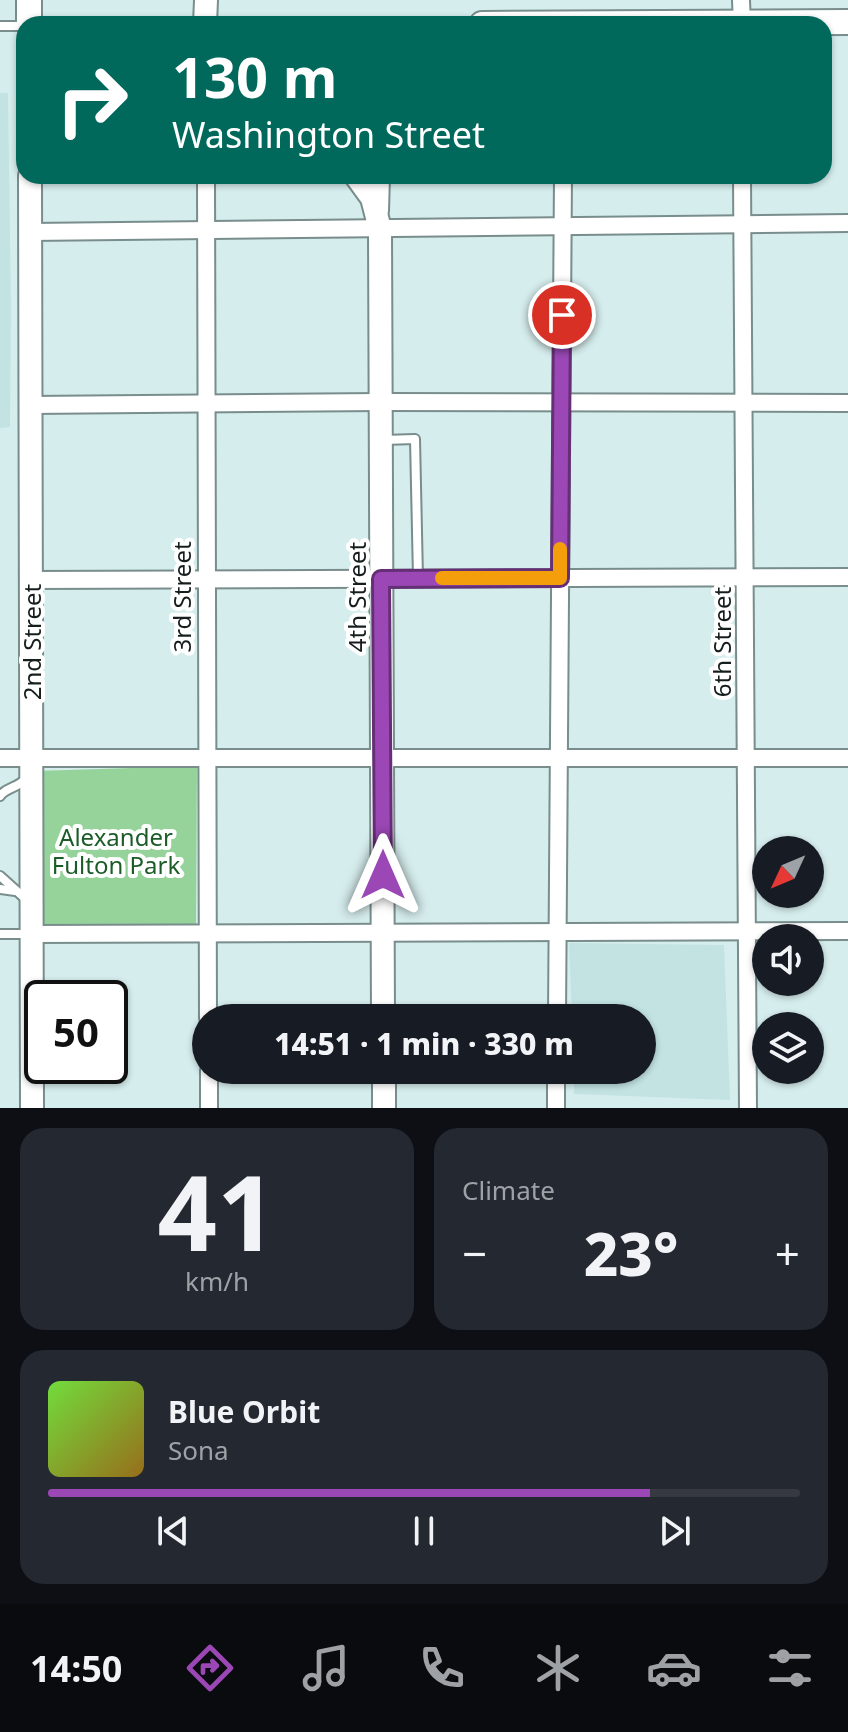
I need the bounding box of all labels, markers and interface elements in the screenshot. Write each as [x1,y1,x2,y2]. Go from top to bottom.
text: 130 m [172,38,337,114]
icon: right [40,48,144,152]
text: Washington Street [172,110,485,159]
pin [528,281,596,349]
icon: arrive [540,293,584,337]
street label: 3rd Street [165,541,198,653]
street label: 4th Street [340,541,373,652]
street label: 2nd Street [15,583,48,700]
street label: 6th Street [705,586,738,697]
park label: Alexander Fulton Park [52,820,180,881]
position arrow [341,833,425,917]
north arrow [752,836,824,908]
map controls [752,836,824,1084]
button: sound [752,924,824,996]
speed limit sign: 50 [24,980,128,1084]
button: layers [752,1012,824,1084]
text: 14:51 · 1 min · 330 m [274,1023,574,1064]
text: 41 [158,1140,276,1281]
text: Climate [462,1172,555,1208]
text: 23° [584,1212,678,1294]
text: − [462,1223,487,1283]
text: + [775,1223,800,1283]
text: km/h [185,1263,249,1299]
text: Blue Orbit [168,1391,320,1432]
text: Sona [168,1432,229,1468]
icon: previous [151,1509,195,1553]
icon: pause [402,1509,446,1553]
icon: next [653,1509,697,1553]
icon: directions [182,1640,238,1696]
icon: music [298,1640,354,1696]
icon: phone [414,1640,470,1696]
icon: climate [530,1640,586,1696]
icon: car [646,1640,702,1696]
icon: filters [762,1640,818,1696]
text: 14:50 [30,1644,122,1693]

